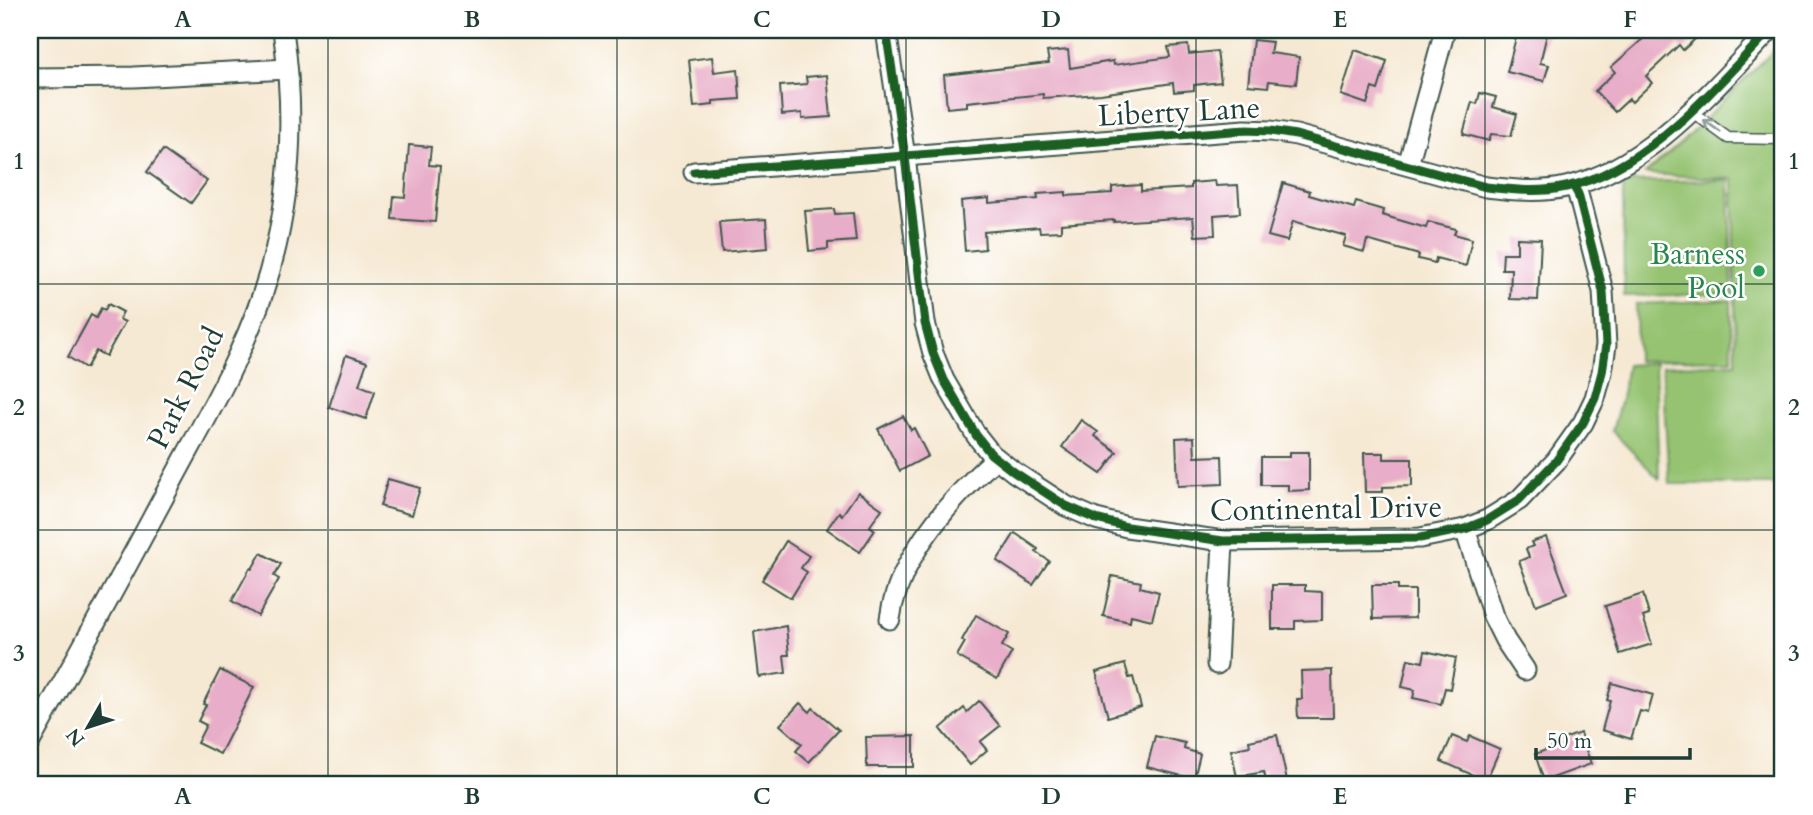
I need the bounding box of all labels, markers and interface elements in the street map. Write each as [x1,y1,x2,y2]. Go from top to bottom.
text: A [174,4,192,35]
text: B [464,4,480,35]
text: C [753,4,771,35]
text: D [1041,4,1061,35]
text: E [1333,4,1347,35]
text: F [1623,4,1637,35]
street label: Liberty Lane [1097,87,1261,137]
one-way arrow [1703,119,1722,133]
text: 1 [13,146,25,177]
text: 1 [1788,146,1800,177]
place label: Barness Pool [1650,234,1745,309]
marker: Barness Pool [1751,263,1767,279]
street label: Park Road [138,320,234,456]
text: 2 [13,392,25,423]
text: 2 [1788,392,1800,423]
street label: Continental Drive [1209,486,1443,532]
text: 3 [13,638,25,669]
text: 3 [1788,638,1800,669]
north arrow [52,692,122,762]
scale bar [1536,717,1690,761]
text: N [60,722,91,752]
text: 50 m [1547,727,1592,756]
text: A [174,781,192,812]
text: B [464,781,480,812]
text: C [753,781,771,812]
text: D [1041,781,1061,812]
text: E [1333,781,1347,812]
text: F [1623,781,1637,812]

